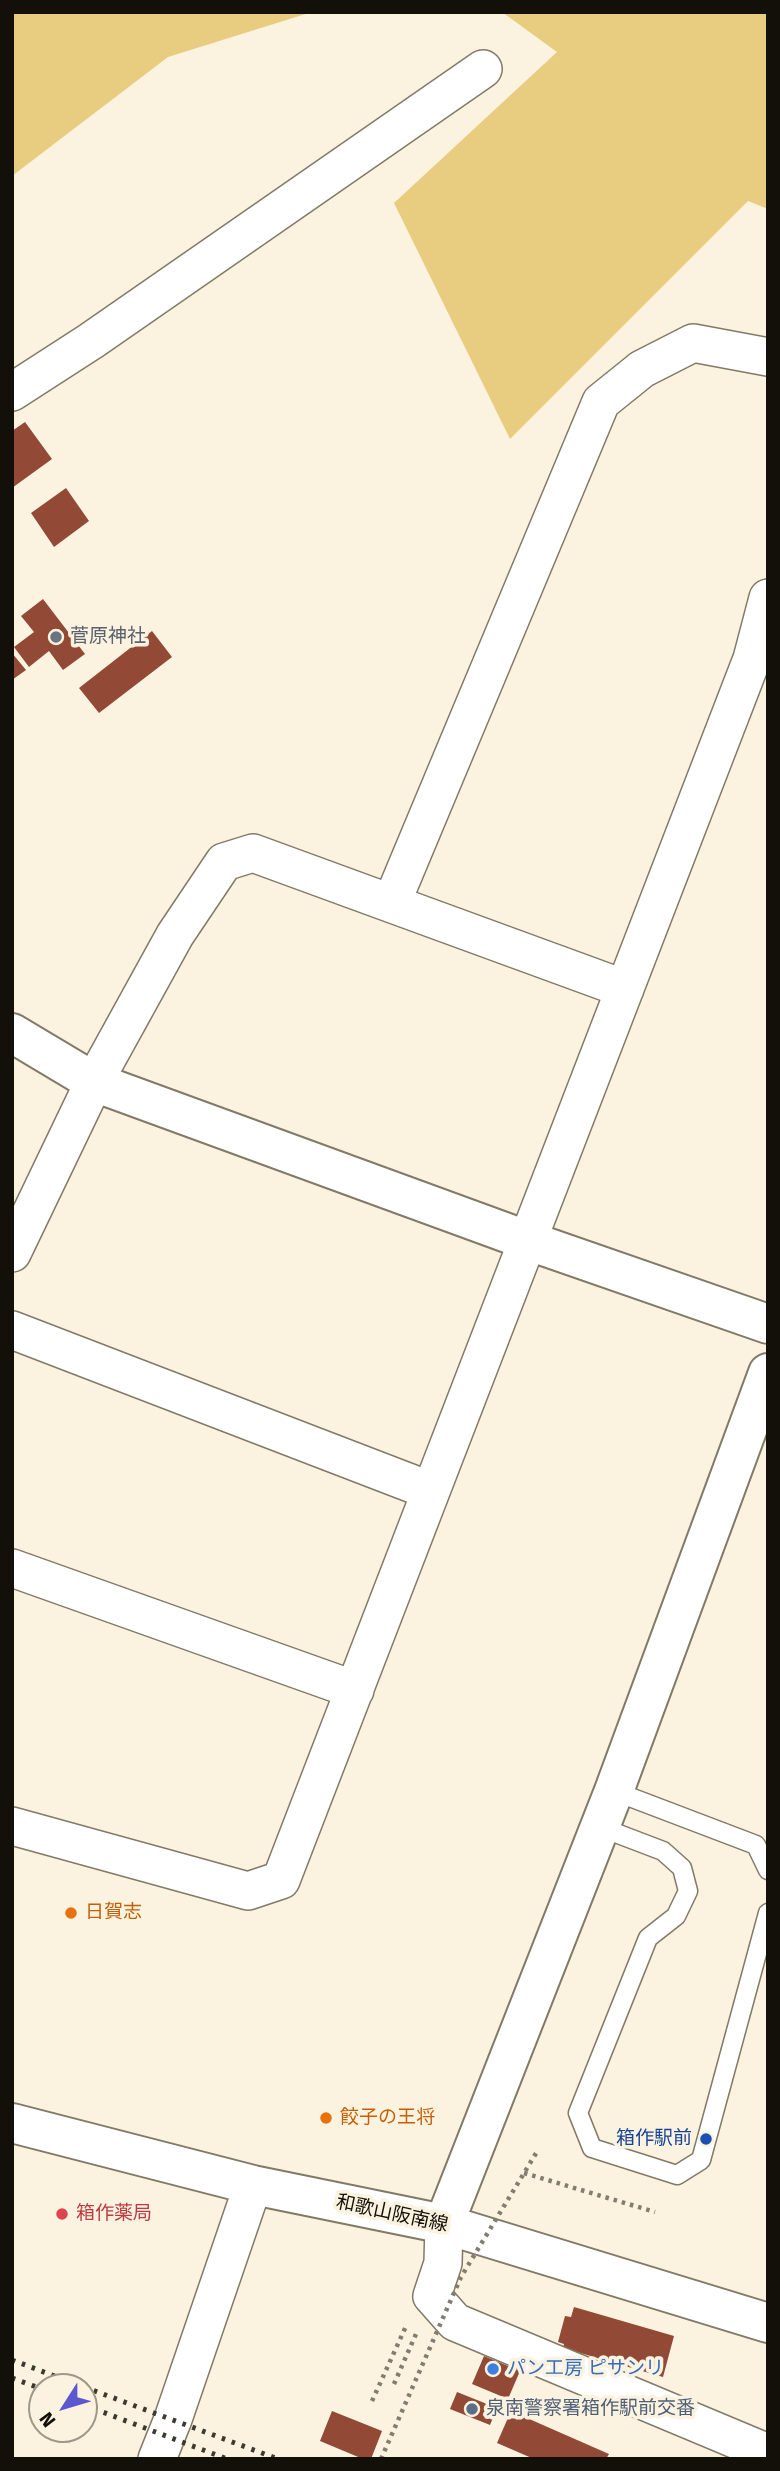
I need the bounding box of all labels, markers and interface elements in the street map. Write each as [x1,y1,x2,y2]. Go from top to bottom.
place label: 菅原神社 [70,626,146,648]
marker: 菅原神社 [48,629,64,645]
place label: 日賀志 [85,1902,142,1924]
marker: 日賀志 [63,1905,79,1921]
place label: 餃子の王将 [340,2107,435,2129]
marker: 餃子の王将 [318,2110,334,2126]
place label: 箱作駅前 [616,2128,692,2150]
marker: 箱作駅前 [698,2131,714,2147]
street label: 和歌山阪南線 [334,2191,450,2237]
place label: 箱作薬局 [76,2203,152,2225]
marker: 箱作薬局 [54,2206,70,2222]
place label: パン工房 ピサンリ [507,2358,664,2380]
marker: パン工房 ピサンリ [485,2361,501,2377]
north arrow [28,2373,98,2443]
place label: 泉南警察署箱作駅前交番 [486,2398,695,2420]
marker: 泉南警察署箱作駅前交番 [464,2401,480,2417]
text: N [34,2408,60,2432]

